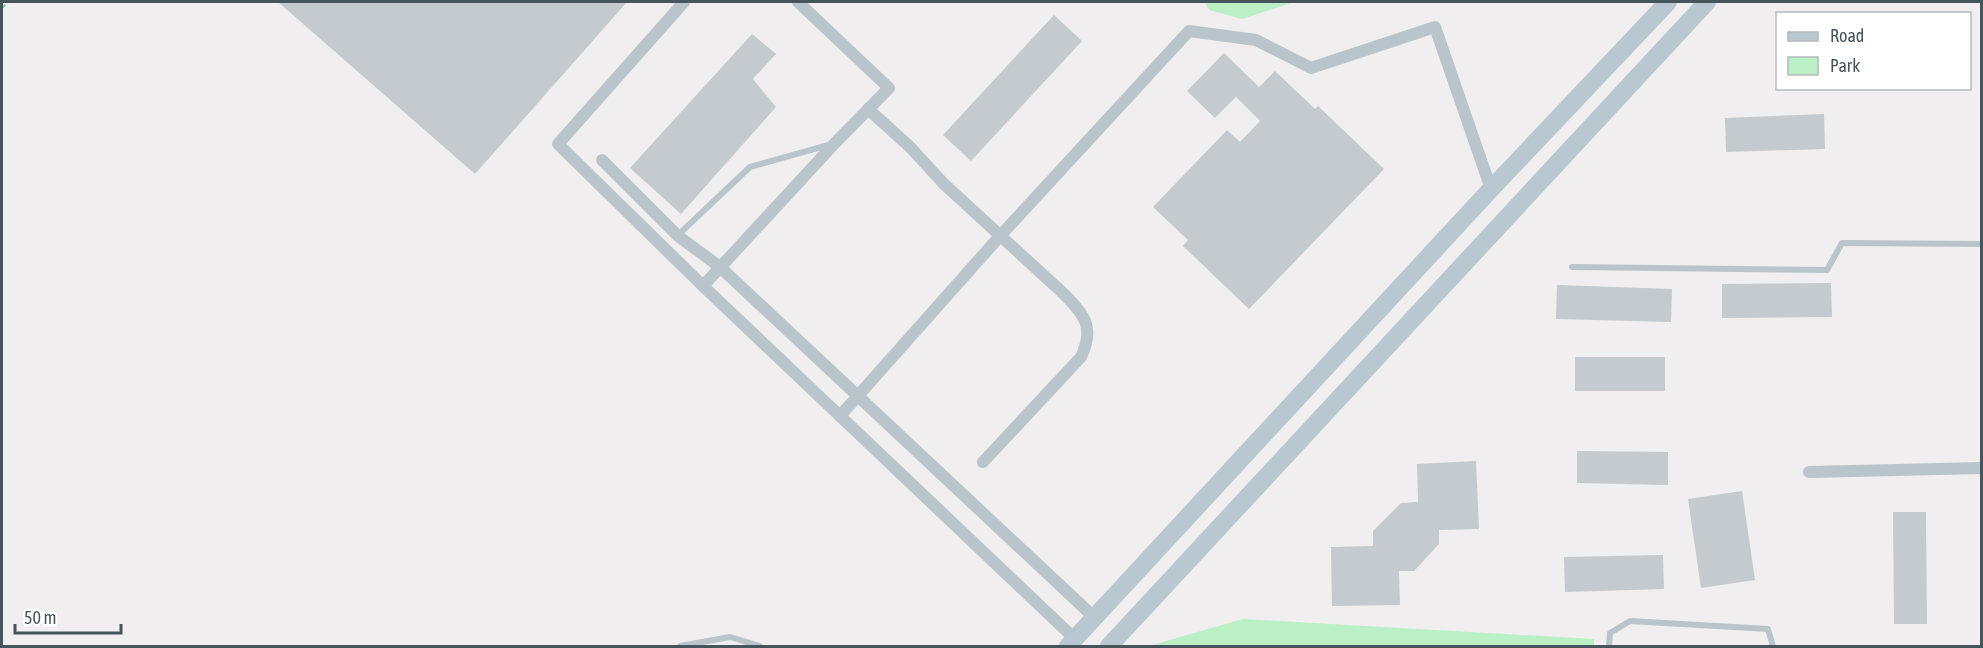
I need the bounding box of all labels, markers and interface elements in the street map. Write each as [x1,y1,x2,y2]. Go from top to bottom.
legend [1776,12,1971,90]
text: Road [1830,25,1864,46]
text: Park [1830,55,1860,76]
scale bar [15,597,122,635]
text: 50 m [24,607,56,628]

